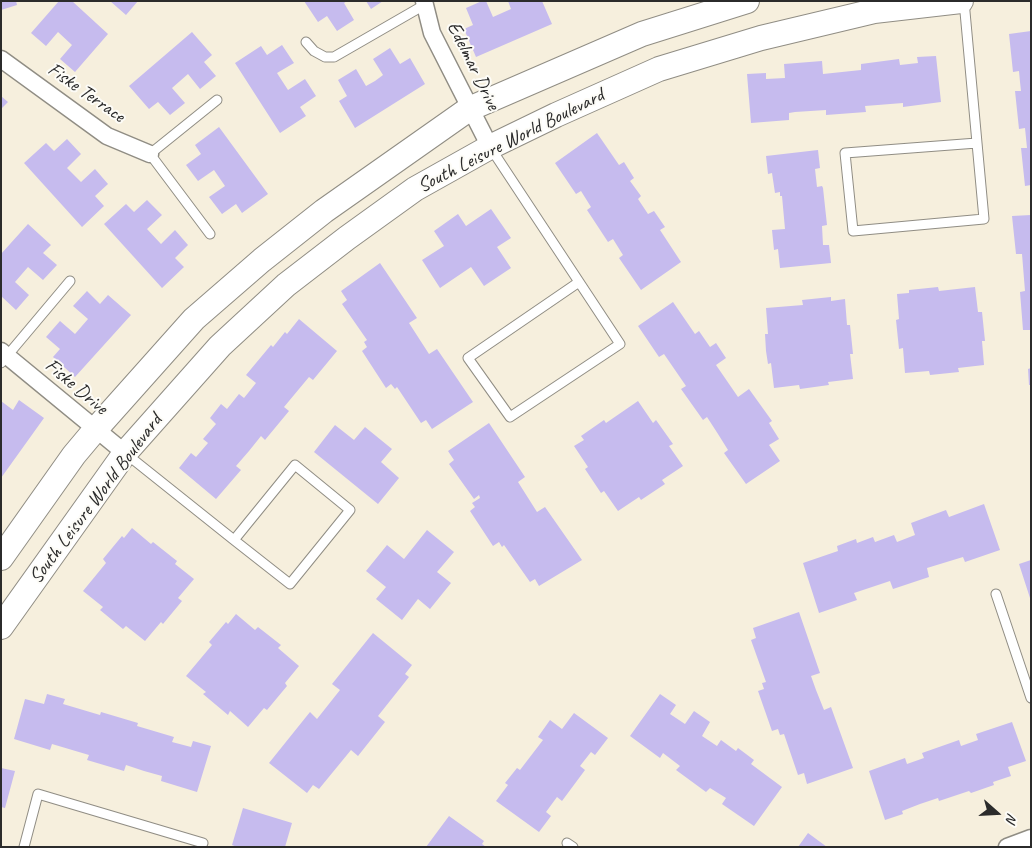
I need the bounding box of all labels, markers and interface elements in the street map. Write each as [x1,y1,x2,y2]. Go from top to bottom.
street label: Edelmar Drive [441,18,505,114]
street label: Fiske Terrace [43,58,129,128]
street label: South Leisure World Boulevard [414,84,608,198]
street label: Fiske Drive [40,354,112,420]
street label: South Leisure World Boulevard [24,410,168,588]
north arrow [972,788,1022,838]
text: N [1002,811,1021,825]

